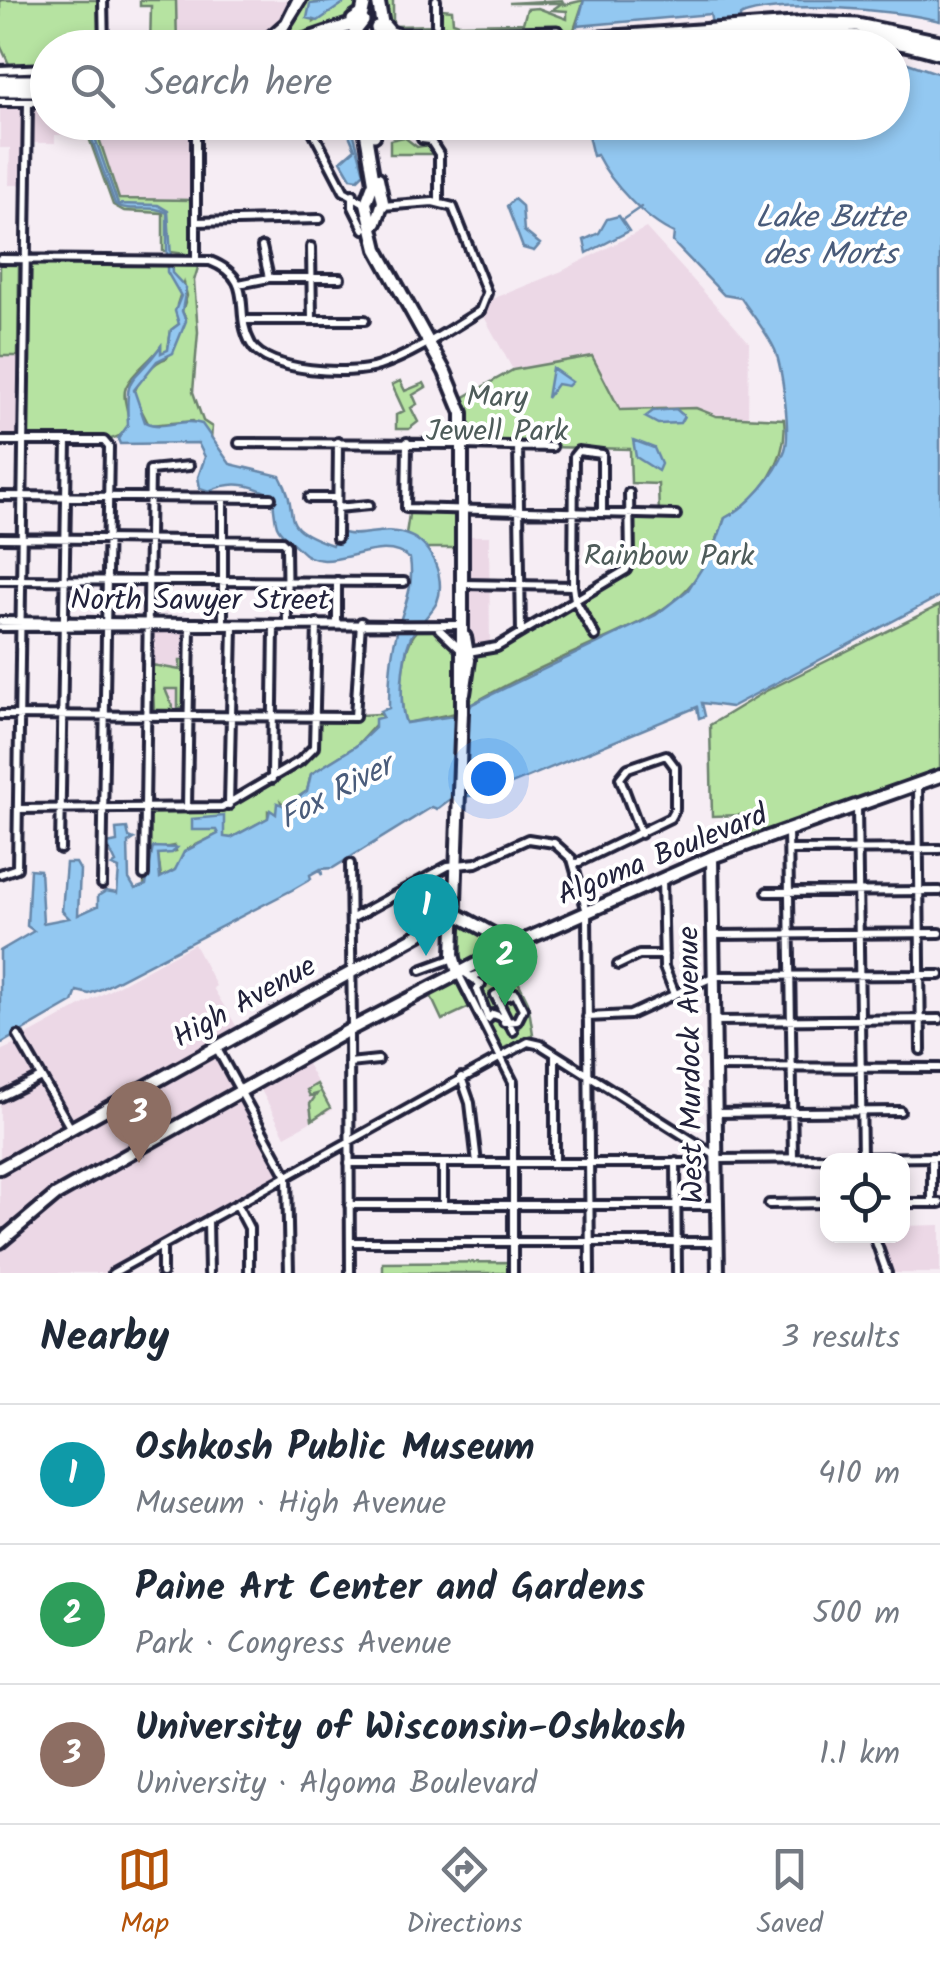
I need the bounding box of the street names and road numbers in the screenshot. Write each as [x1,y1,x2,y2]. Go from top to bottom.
street label: North Sawyer Street [70,577,330,625]
street label: Algoma Boulevard [550,791,776,920]
street label: West Murdock Avenue [666,926,718,1204]
street label: High Avenue [164,943,326,1062]

